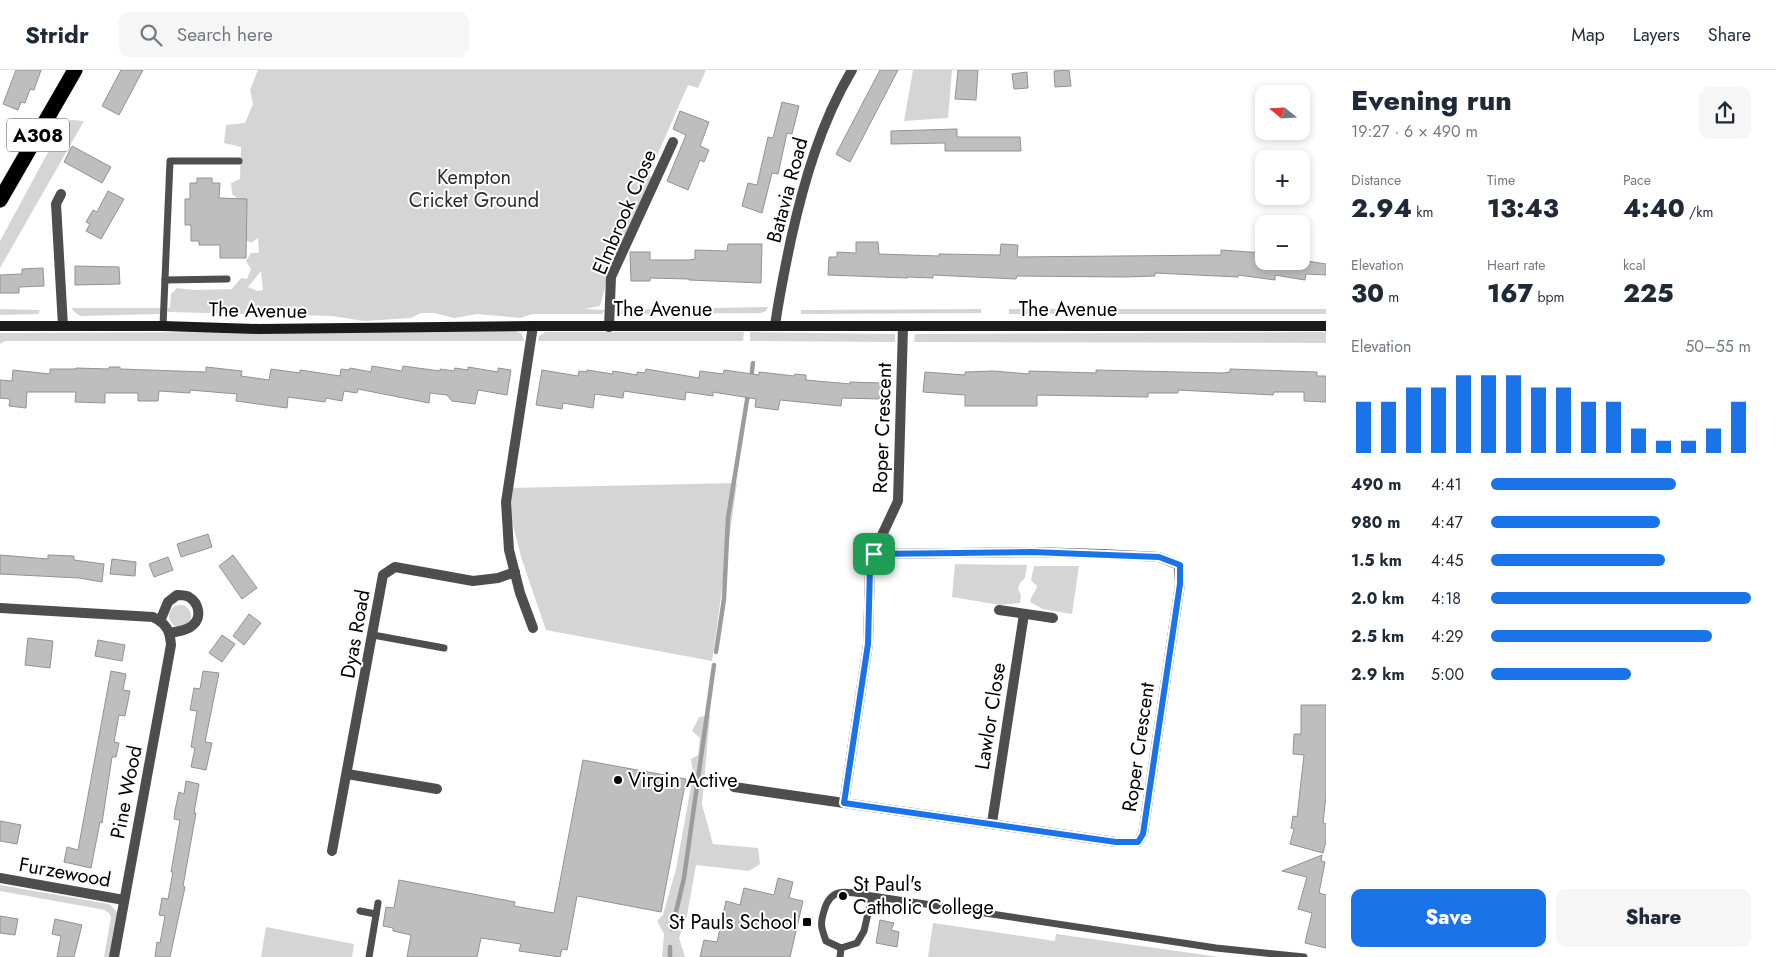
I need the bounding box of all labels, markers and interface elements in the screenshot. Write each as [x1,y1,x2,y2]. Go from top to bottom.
search box [119,12,469,57]
text: Stridr [25,17,89,52]
icon: search [137,21,165,49]
text: Search here [177,21,273,48]
text: Map [1571,22,1605,48]
text: Layers [1633,22,1680,48]
text: Share [1708,22,1751,48]
text: Evening run [1351,80,1512,121]
north arrow [1255,85,1310,140]
map controls [1255,85,1310,270]
button: share [1699,87,1751,139]
road number: A308 [7,118,69,152]
text: 19:27 · 6 × 490 m [1351,120,1478,143]
street label: Batavia Road [760,134,815,246]
street label: Elmbrook Close [585,145,664,279]
button: + [1255,150,1310,205]
park label: Kempton Cricket Ground [409,163,539,215]
text: Distance [1351,170,1401,190]
text: Time [1487,170,1515,190]
text: Pace [1623,170,1651,190]
text: 2.94 [1351,190,1412,226]
text: 13:43 [1487,190,1559,226]
text: 4:40 [1623,190,1685,226]
text: km [1412,202,1433,222]
text: /km [1685,202,1713,222]
button: − [1255,215,1310,270]
text: Elevation [1351,255,1404,275]
text: Heart rate [1487,255,1545,275]
text: kcal [1623,255,1646,275]
text: 30 [1351,275,1384,311]
text: 167 [1487,275,1533,311]
text: 225 [1623,275,1674,311]
text: m [1384,287,1399,307]
text: bpm [1533,287,1564,307]
street label: The Avenue [209,295,307,326]
street label: The Avenue [614,295,712,324]
street label: The Avenue [1019,295,1117,324]
text: Elevation [1351,335,1411,358]
text: 50–55 m [1685,335,1751,358]
street label: Roper Crescent [866,362,899,494]
text: 490 m [1351,473,1401,496]
text: 4:41 [1431,473,1462,496]
text: 980 m [1351,511,1400,534]
text: 4:47 [1431,511,1463,534]
pin [853,533,895,575]
icon: arrive [860,540,888,568]
text: 1.5 km [1351,549,1402,572]
text: 4:45 [1431,549,1463,572]
street label: Dyas Road [333,587,378,681]
text: 2.0 km [1351,587,1404,610]
text: 4:18 [1431,587,1461,610]
text: 2.5 km [1351,625,1404,648]
text: 4:29 [1431,625,1463,648]
street label: Lawlor Close [968,660,1013,772]
text: 2.9 km [1351,663,1405,686]
text: 5:00 [1431,663,1464,686]
street label: Roper Crescent [1115,680,1162,814]
street label: Pine Wood [103,743,150,841]
place label: Virgin Active [628,766,738,795]
marker: Virgin Active [612,774,624,786]
street label: Furzewood [17,850,113,895]
place label: St Paul's Catholic College [853,870,994,922]
button: Save [1351,889,1546,947]
button: Share [1556,889,1751,947]
marker: St Paul's Catholic College [837,890,849,902]
place label: St Pauls School [669,908,797,937]
marker: St Pauls School [801,916,813,928]

